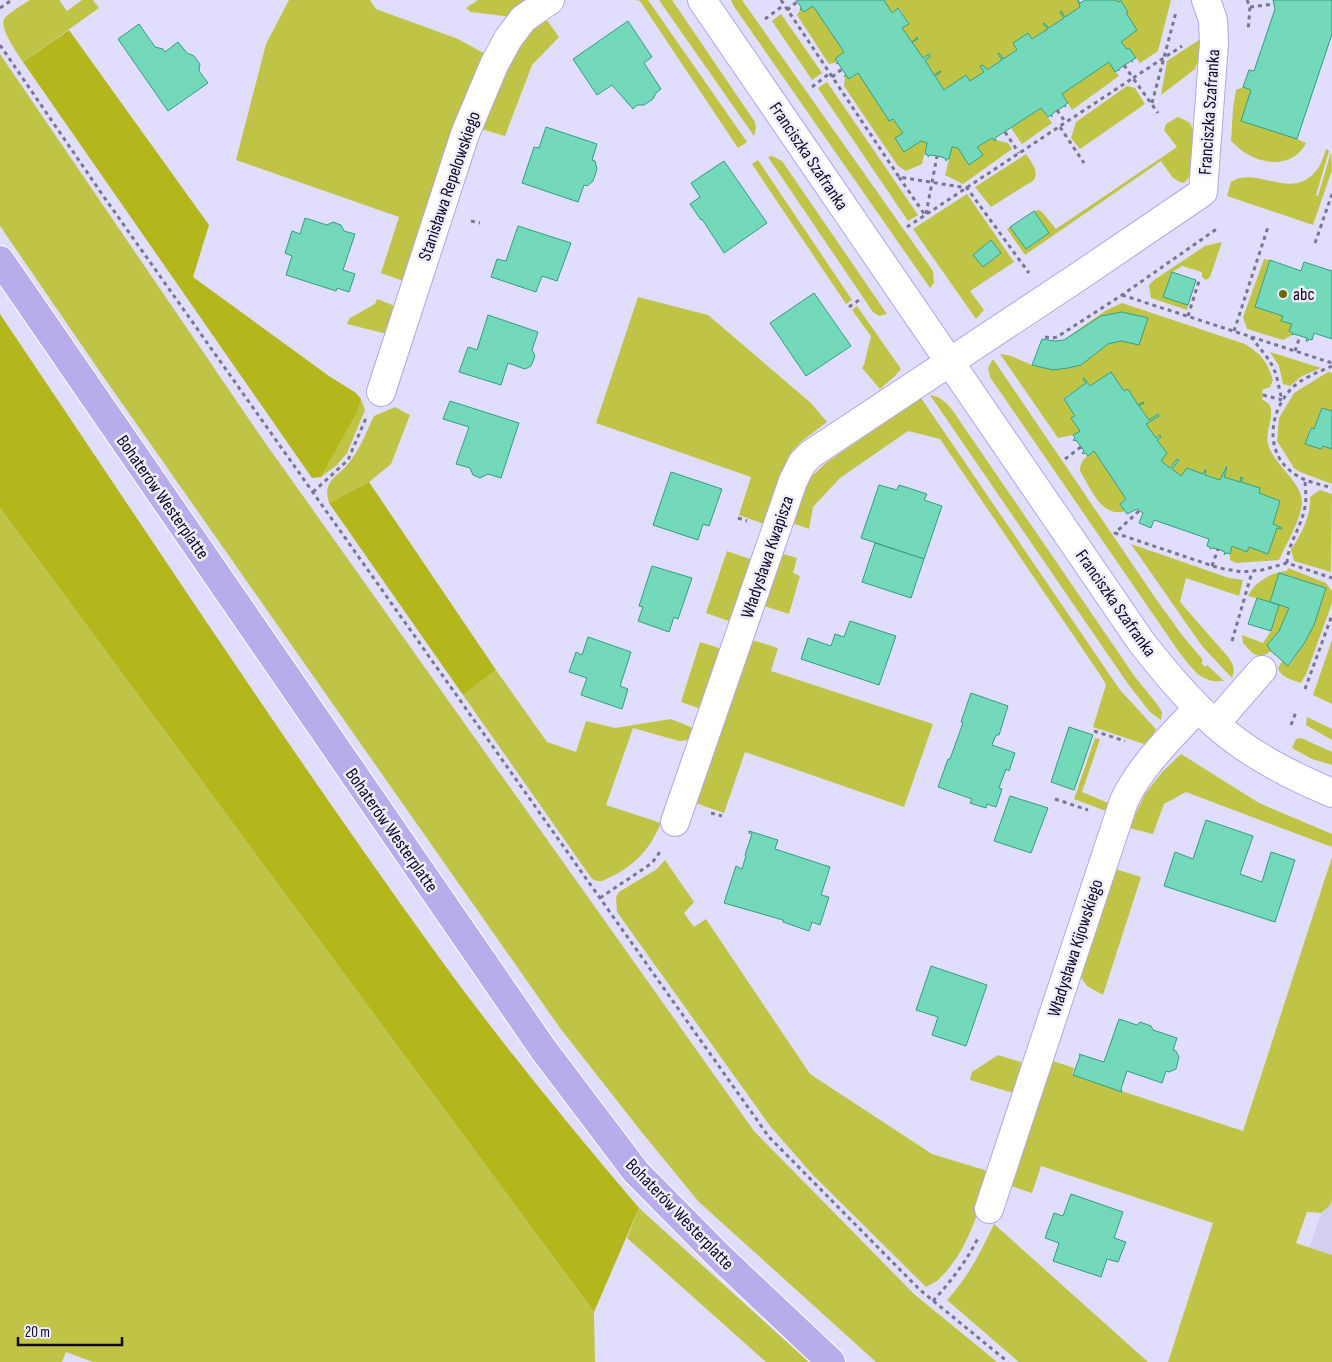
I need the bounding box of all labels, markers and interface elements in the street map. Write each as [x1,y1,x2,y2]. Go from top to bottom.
street label: Franciszka Szafranka [1195,48,1224,176]
street label: Franciszka Szafranka [765,98,852,214]
street label: Stanisława Repelowskiego [414,109,485,264]
place label: abc [1293,284,1315,305]
marker: abc [1277,288,1289,300]
street label: Bohaterów Westerplatte [112,431,213,563]
street label: Władysława Kwapisza [737,493,798,621]
street label: Franciszka Szafranka [1071,546,1160,661]
street label: Bohaterów Westerplatte [341,764,442,896]
street label: Władysława Kijowskiego [1043,877,1108,1020]
street label: Bohaterów Westerplatte [621,1154,738,1274]
scale bar [18,1314,121,1346]
text: 20 m [25,1323,50,1342]

